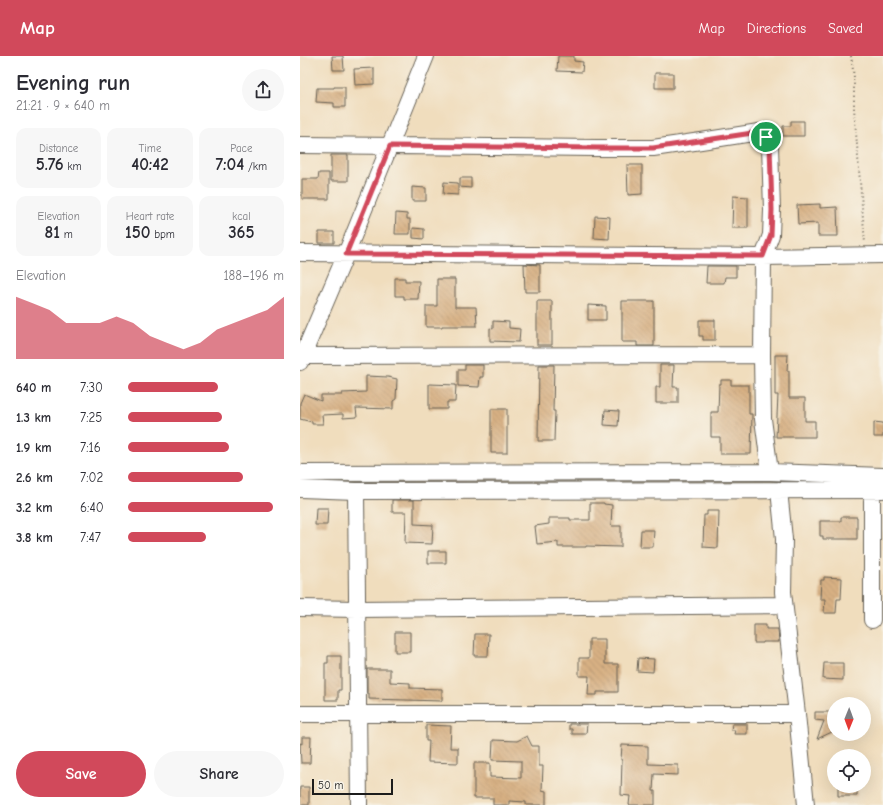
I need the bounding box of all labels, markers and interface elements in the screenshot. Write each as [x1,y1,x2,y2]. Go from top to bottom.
text: Map [20,17,55,39]
text: Map [698,20,725,37]
text: Directions [747,20,806,37]
text: Saved [828,20,863,37]
button: share [242,69,284,111]
text: Evening run [16,70,130,96]
text: 21:21 · 9 × 640 m [16,98,110,113]
pin [749,120,783,154]
icon: arrive [755,126,777,148]
text: Distance [39,142,78,155]
text: Time [139,142,161,155]
text: Pace [230,142,252,155]
text: 5.76 [36,155,64,174]
text: 40:42 [131,155,169,174]
text: 7:04 [215,155,244,174]
text: km [64,160,82,173]
text: /km [244,160,267,173]
text: Elevation [38,210,80,223]
text: Heart rate [126,210,174,223]
text: kcal [232,210,251,223]
text: 81 [45,223,60,242]
text: 150 [125,223,150,242]
text: 365 [228,223,254,242]
text: m [60,228,73,241]
text: bpm [150,228,175,241]
text: Elevation [16,268,66,283]
text: 188–196 m [223,268,284,283]
text: 640 m [16,380,51,395]
text: 7:30 [80,380,103,395]
text: 1.3 km [16,410,51,425]
text: 7:25 [80,410,102,425]
text: 1.9 km [16,440,52,455]
text: 7:16 [80,440,101,455]
text: 2.6 km [16,470,53,485]
text: 7:02 [80,470,103,485]
text: 3.2 km [16,500,53,515]
text: 6:40 [80,500,104,515]
text: 3.8 km [16,530,53,545]
text: 7:47 [80,530,101,545]
north arrow [827,697,871,741]
map controls [827,697,871,793]
button: locate [827,749,871,793]
button: Save [16,751,146,797]
button: Share [154,751,284,797]
scale bar [312,777,393,796]
text: 50 m [318,779,343,792]

